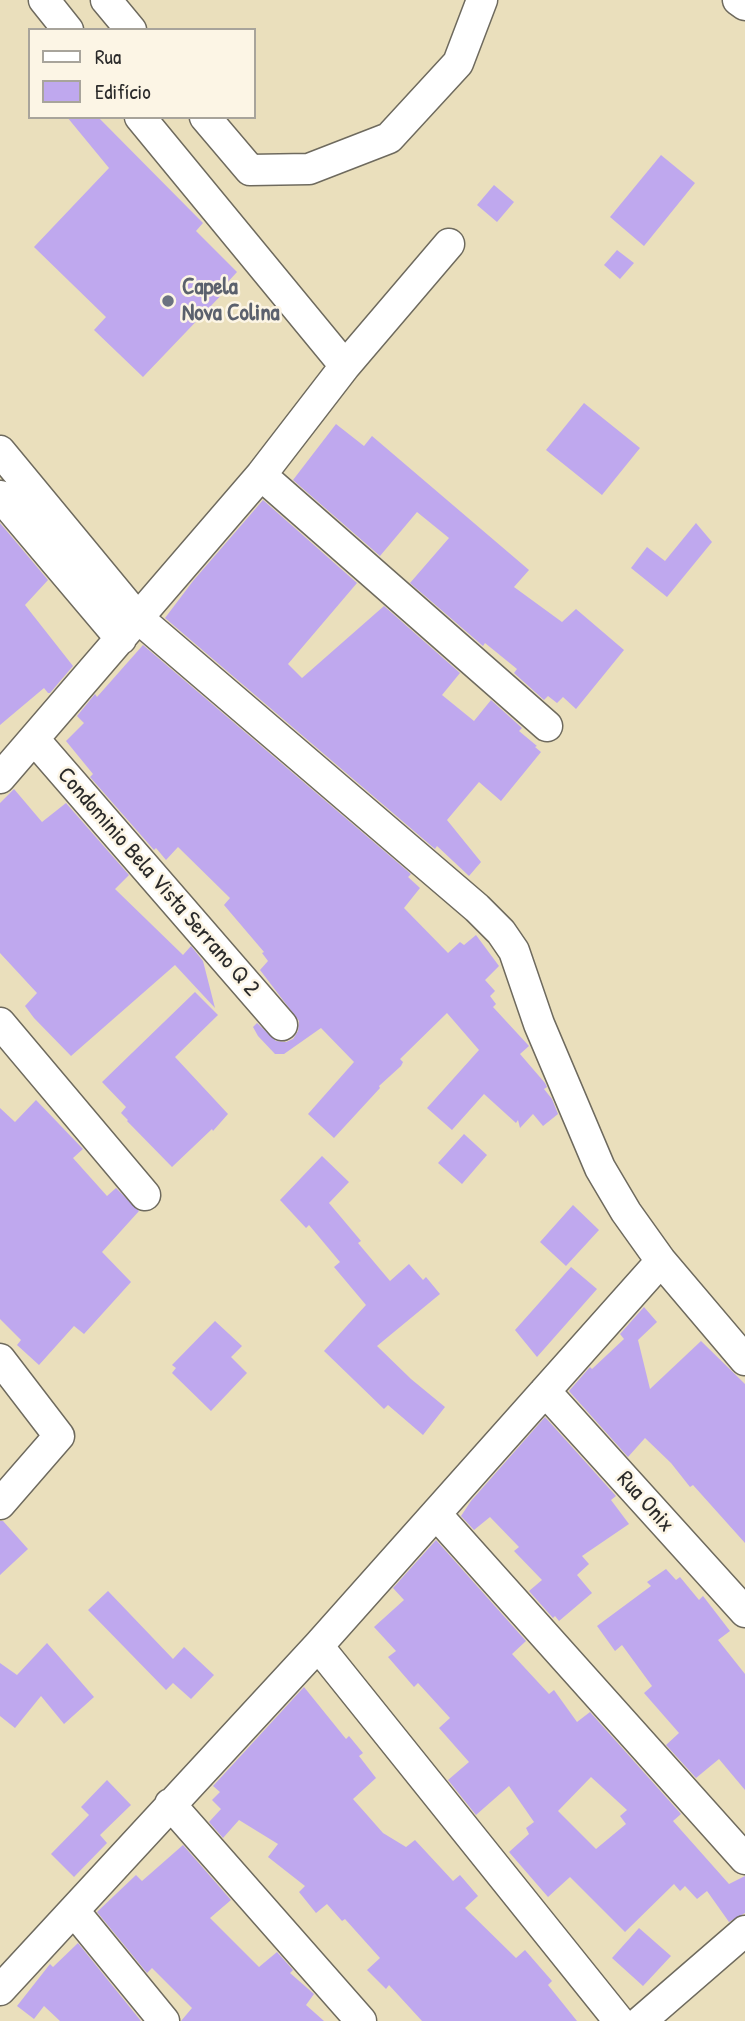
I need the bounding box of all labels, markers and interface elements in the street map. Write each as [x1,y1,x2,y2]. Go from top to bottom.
legend [28,28,256,119]
text: Rua [95,42,121,71]
text: Edifício [95,77,151,106]
place label: Capela Nova Colina [182,274,280,328]
marker: Capela Nova Colina [160,293,176,309]
street label: Condominio Bela Vista Serrano Q 2 [51,762,265,1002]
street label: Rua Onix [610,1466,680,1538]

